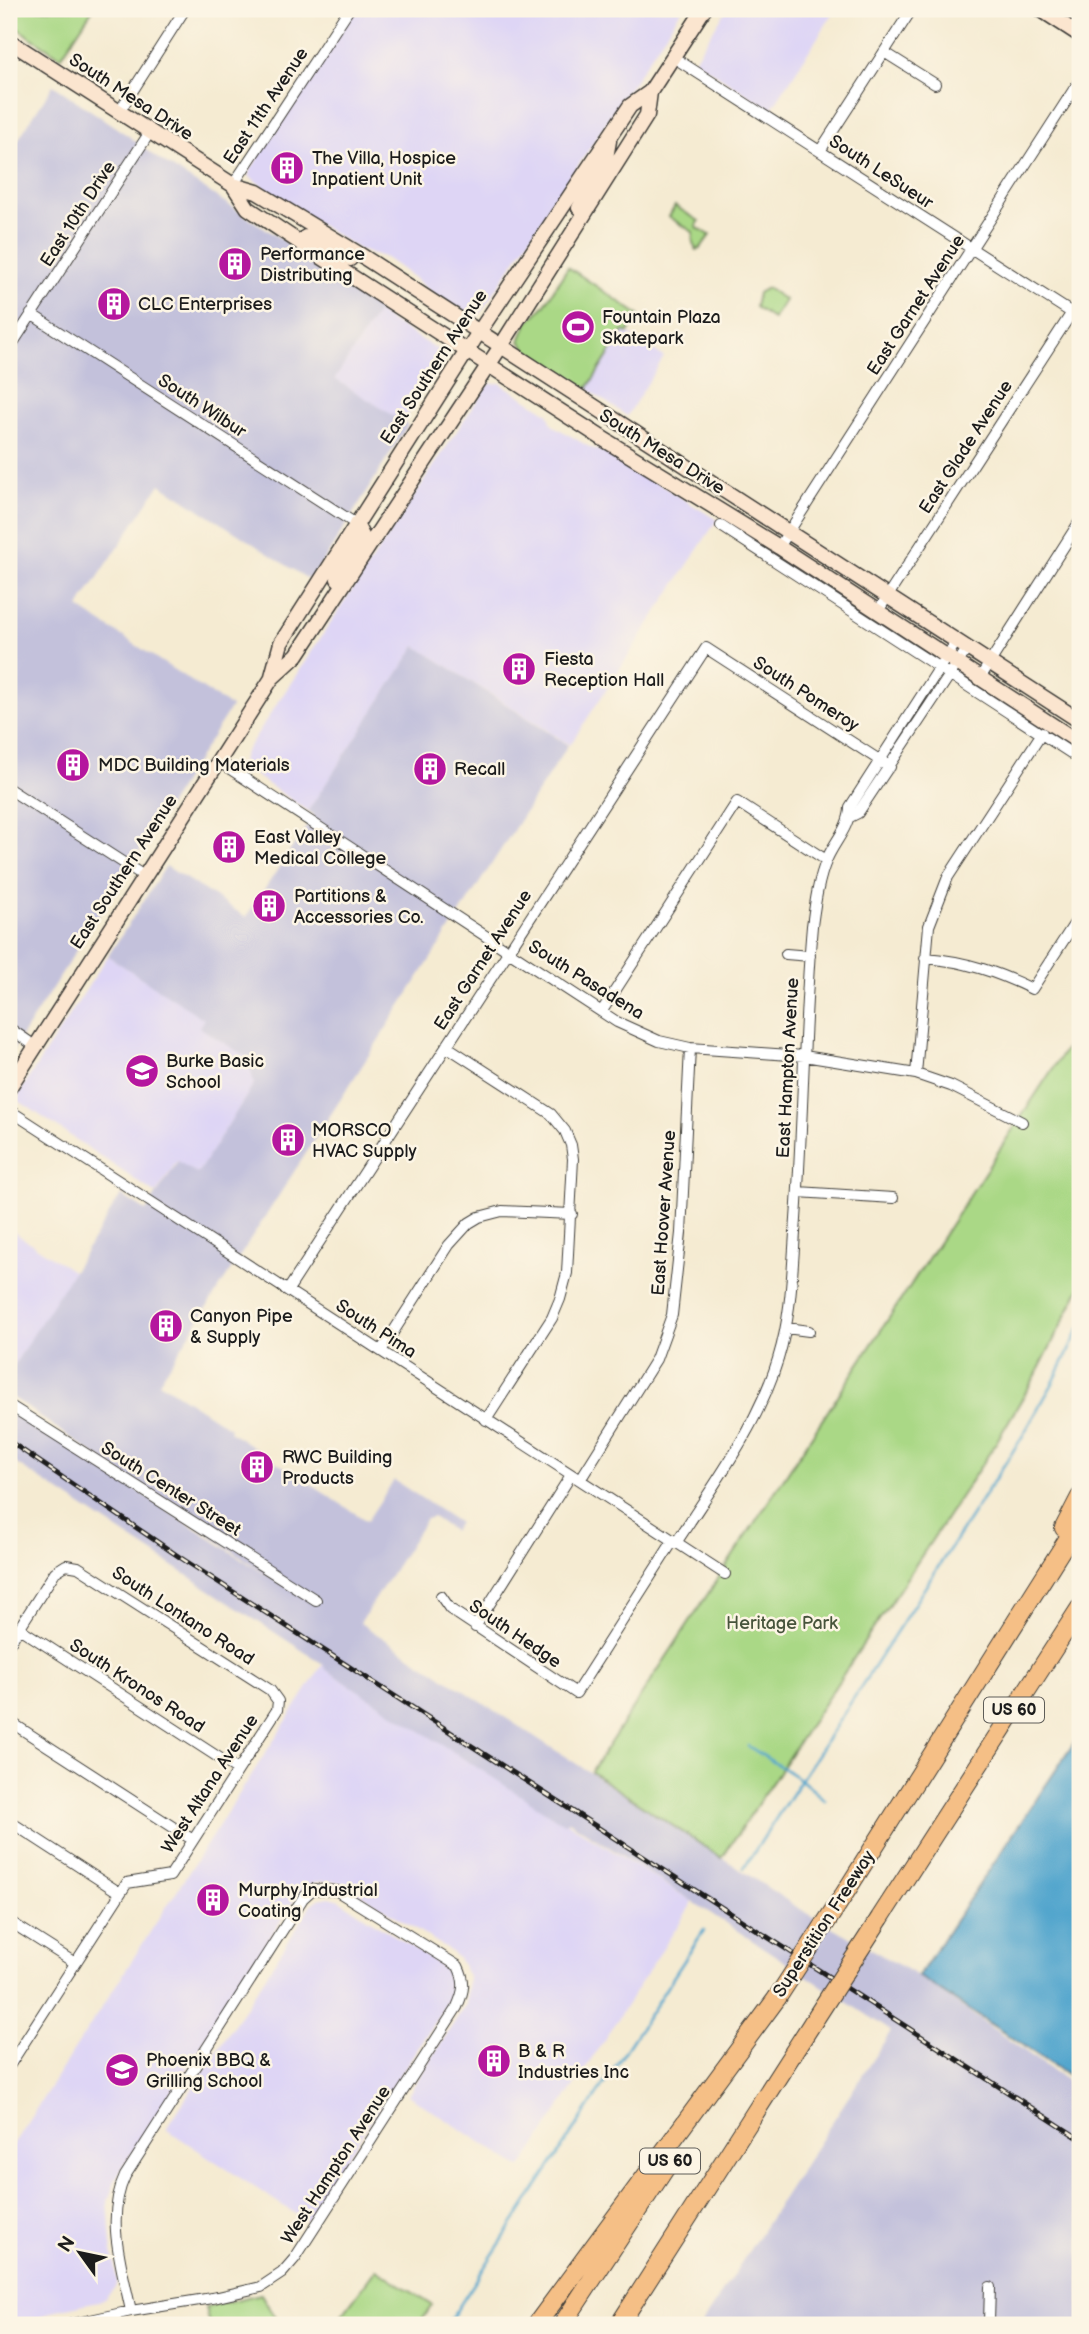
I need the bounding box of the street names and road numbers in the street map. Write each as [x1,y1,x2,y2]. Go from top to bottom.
street label: East 11th Avenue [219,43,313,168]
street label: South Mesa Drive [65,49,197,145]
street label: South LeSueur [825,131,937,214]
street label: East 10th Drive [36,157,120,271]
street label: East Garnet Avenue [863,231,969,379]
street label: East Southern Avenue [376,286,492,448]
street label: South Wilbur [154,370,250,443]
street label: East Glade Avenue [915,376,1017,518]
street label: South Mesa Drive [595,405,729,499]
street label: South Pomeroy [749,652,864,736]
street label: East Southern Avenue [66,791,182,953]
street label: East Garnet Avenue [430,886,536,1034]
street label: South Pasadena [524,936,648,1024]
street label: East Hampton Avenue [773,977,803,1159]
street label: East Hoover Avenue [648,1129,680,1296]
street label: South Pima [332,1295,420,1363]
street label: South Center Street [97,1437,245,1541]
street label: South Lontano Road [108,1562,258,1670]
street label: South Hedge [465,1596,565,1673]
street label: South Kronos Road [65,1634,209,1738]
road number: US 60 [984,1698,1044,1722]
street label: West Altana Avenue [157,1710,263,1857]
street label: Superstition Freeway [769,1846,880,2001]
street label: West Hampton Avenue [277,2082,395,2248]
road number: US 60 [640,2148,700,2174]

